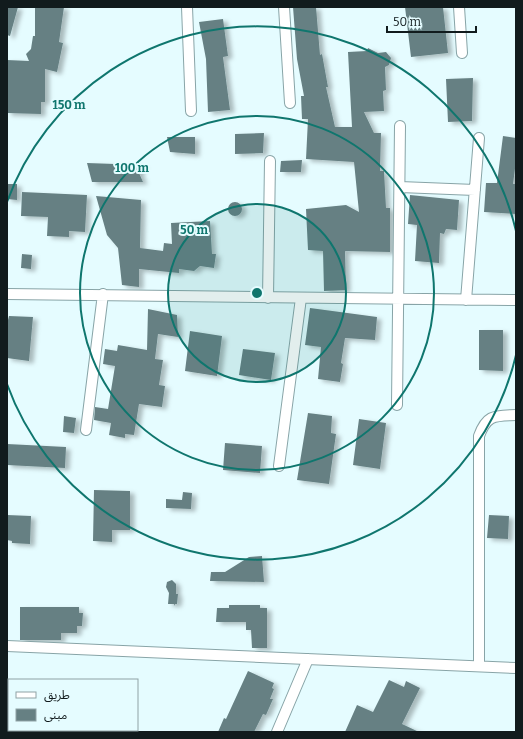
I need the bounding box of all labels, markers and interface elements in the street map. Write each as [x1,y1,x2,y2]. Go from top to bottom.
scale bar [387,8,476,34]
text: 50 m [393,15,422,29]
text: 150 m [53,98,86,112]
text: 100 m [115,161,150,175]
text: 50 m [180,223,208,237]
centre of rings [250,286,264,300]
legend [8,679,138,731]
text: طريق [44,688,70,703]
text: مبنى [44,708,67,722]

